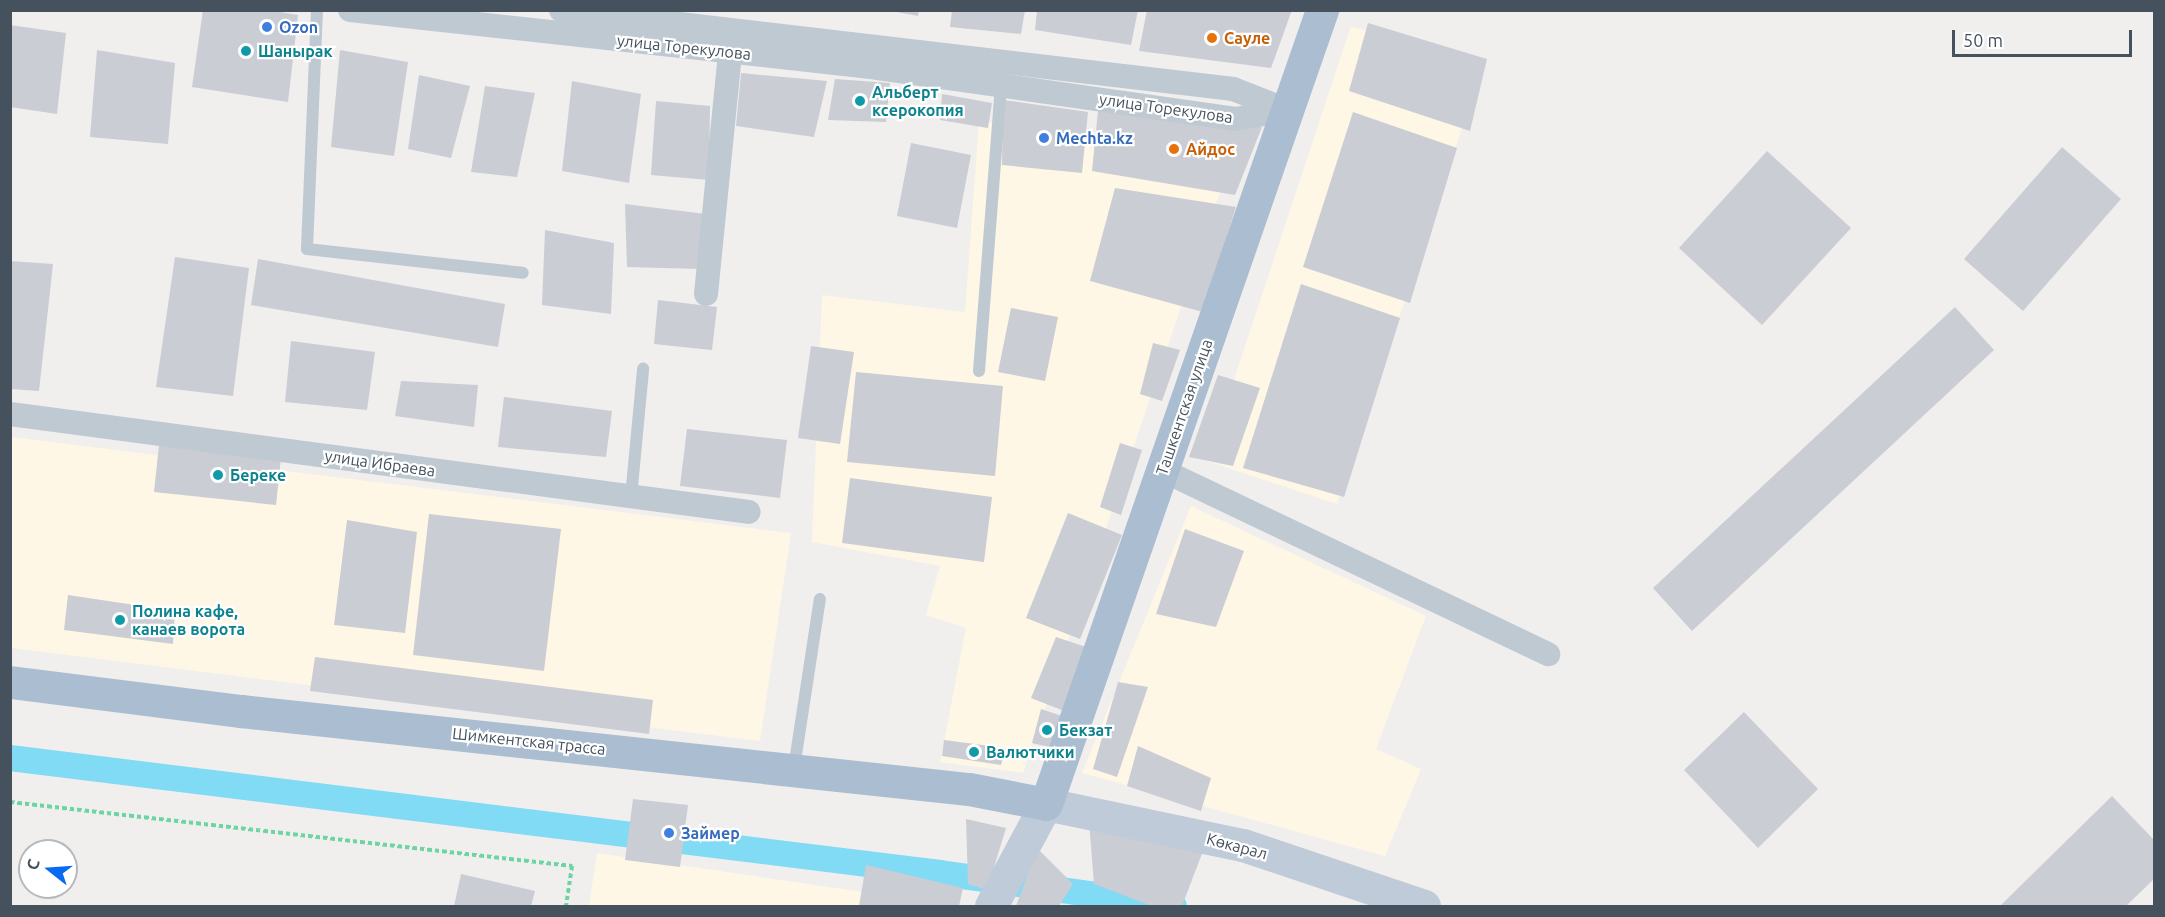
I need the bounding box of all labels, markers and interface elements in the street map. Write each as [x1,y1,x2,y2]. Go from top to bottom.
place label: Ozon [279,17,318,37]
scale bar [1955,18,2135,56]
marker: Ozon [260,20,274,34]
place label: Сауле [1224,28,1270,48]
street label: улица Торекулова [616,30,752,64]
text: 50 m [1963,30,2003,50]
marker: Сауле [1205,31,1219,45]
place label: Шанырак [258,41,332,61]
marker: Шанырак [239,44,253,58]
place label: Альберт ксерокопия [872,82,964,120]
street label: улица Торекулова [1098,89,1234,127]
marker: Альберт ксерокопия [853,94,867,108]
place label: Mechta.kz [1056,128,1133,148]
marker: Mechta.kz [1037,131,1051,145]
place label: Айдос [1186,139,1235,159]
marker: Айдос [1167,142,1181,156]
street label: Ташкентская улица [1152,336,1216,478]
street label: улица Ибраева [323,446,437,480]
place label: Береке [230,465,286,485]
marker: Береке [211,468,225,482]
place label: Полина кафе, канаев ворота [132,601,245,639]
marker: Полина кафе, канаев ворота [113,613,127,627]
place label: Бекзат [1059,720,1112,740]
street label: Шимкентская трасса [451,723,607,759]
marker: Бекзат [1040,723,1054,737]
place label: Валютчики [986,742,1074,762]
marker: Валютчики [967,745,981,759]
place label: Займер [681,823,740,843]
marker: Займер [662,826,676,840]
street label: Көкарал [1204,829,1270,863]
north arrow [18,839,78,899]
text: С [23,857,43,872]

